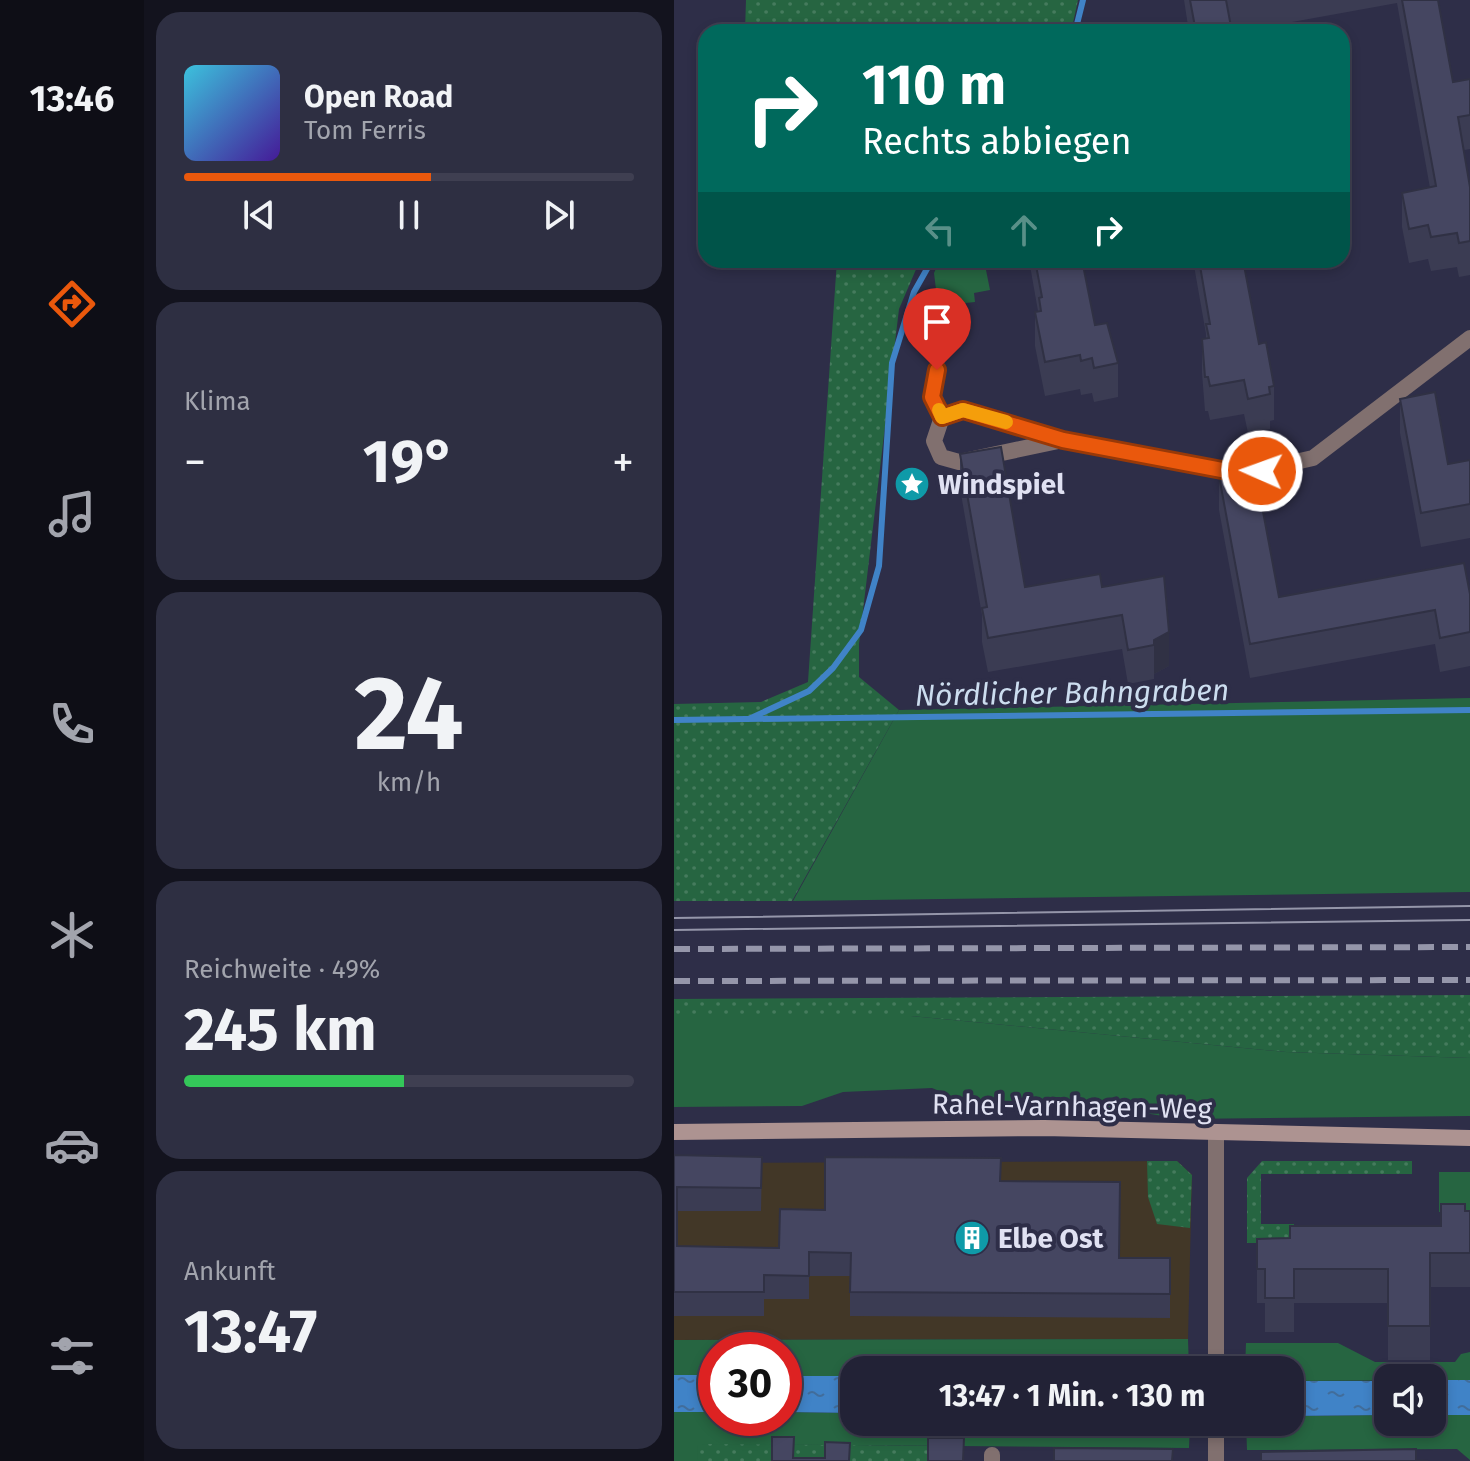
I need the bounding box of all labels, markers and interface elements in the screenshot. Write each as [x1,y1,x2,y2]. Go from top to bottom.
text: 110 m [862,52,1006,119]
icon: right [730,56,834,160]
text: 13:46 [30,77,114,121]
text: Open Road [304,79,453,115]
text: Tom Ferris [304,115,426,146]
text: Rechts abbiegen [862,120,1132,164]
icon: previous [237,193,281,237]
icon: pause [387,193,431,237]
icon: next [537,193,581,237]
icon: left [918,208,962,252]
icon: ahead [1002,208,1046,252]
icon: right [1086,208,1130,252]
icon: directions [44,276,100,332]
pin [903,288,971,370]
icon: arrive [915,300,959,344]
text: Klima [184,386,251,417]
text: 19° [363,426,455,498]
position arrow [1220,429,1304,513]
text: − [184,436,206,489]
text: + [612,436,634,489]
place icon: Windspiel [893,465,931,503]
place label: Windspiel [938,468,1065,501]
icon: music [44,486,100,542]
text: 24 [354,652,464,777]
water label: Nördlicher Bahngraben [915,672,1229,714]
icon: phone [44,696,100,752]
text: km/h [377,767,441,798]
icon: climate [44,907,100,963]
text: Reichweite · 49% [184,954,380,985]
text: 245 km [184,994,377,1066]
street label: Rahel-Varnhagen-Weg [932,1088,1213,1125]
icon: car [44,1117,100,1173]
building icon: Elbe Ost [953,1219,991,1257]
place label: Elbe Ost [998,1222,1104,1255]
text: Ankunft [184,1256,276,1287]
text: 13:47 [184,1296,317,1368]
icon: filters [44,1328,100,1384]
speed limit sign: 30 [698,1332,802,1436]
map controls [1374,1364,1446,1436]
button: sound [1374,1364,1446,1436]
text: 13:47 · 1 Min. · 130 m [939,1378,1205,1414]

